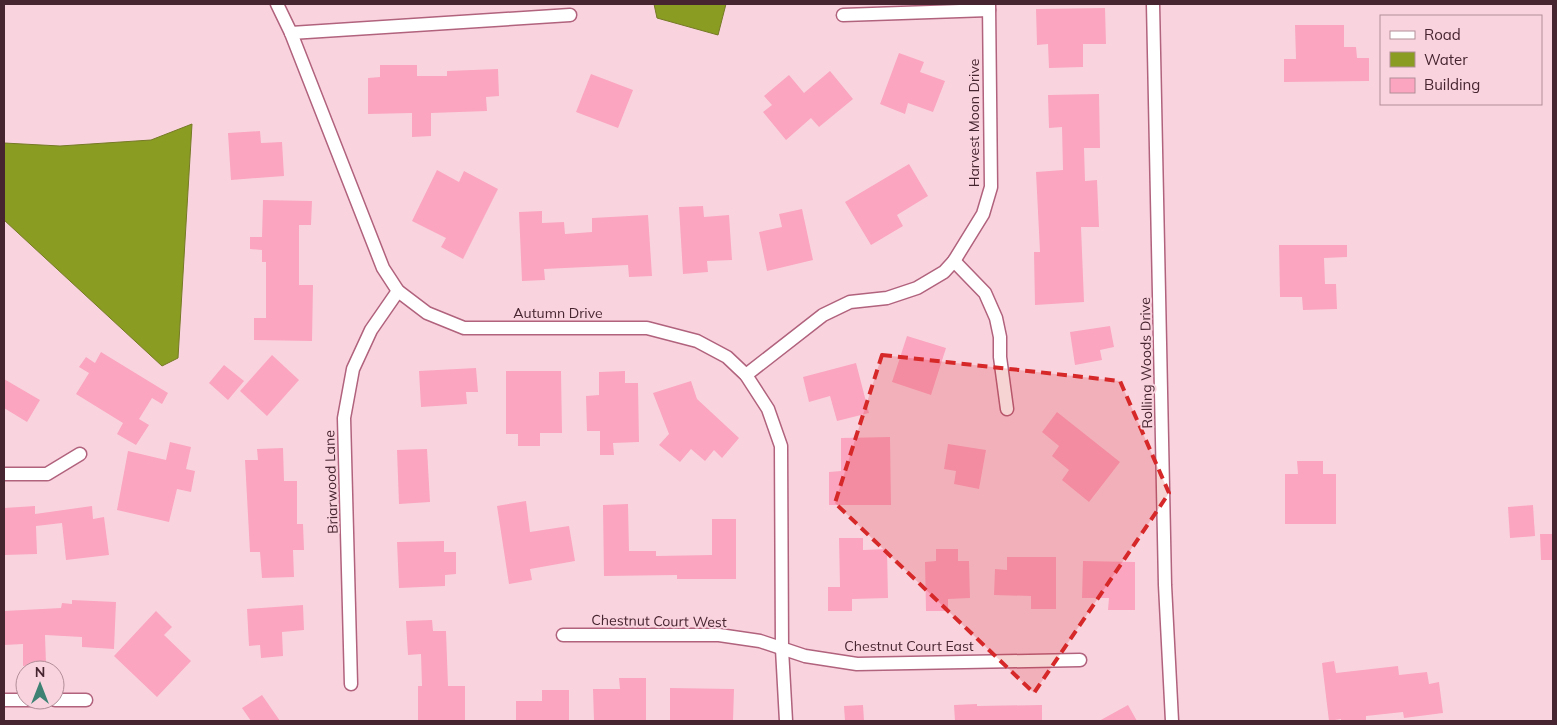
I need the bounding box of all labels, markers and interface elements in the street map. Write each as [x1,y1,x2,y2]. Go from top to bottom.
legend [1380,15,1542,105]
text: Road [1424,25,1461,44]
text: Water [1424,50,1468,69]
street label: Harvest Moon Drive [965,59,983,187]
text: Building [1424,75,1480,94]
street label: Rolling Woods Drive [1136,297,1156,429]
street label: Autumn Drive [513,304,603,322]
street label: Briarwood Lane [320,430,342,534]
street label: Chestnut Court West [591,611,727,631]
street label: Chestnut Court East [844,637,974,655]
north arrow [15,660,65,710]
text: N [35,663,45,681]

